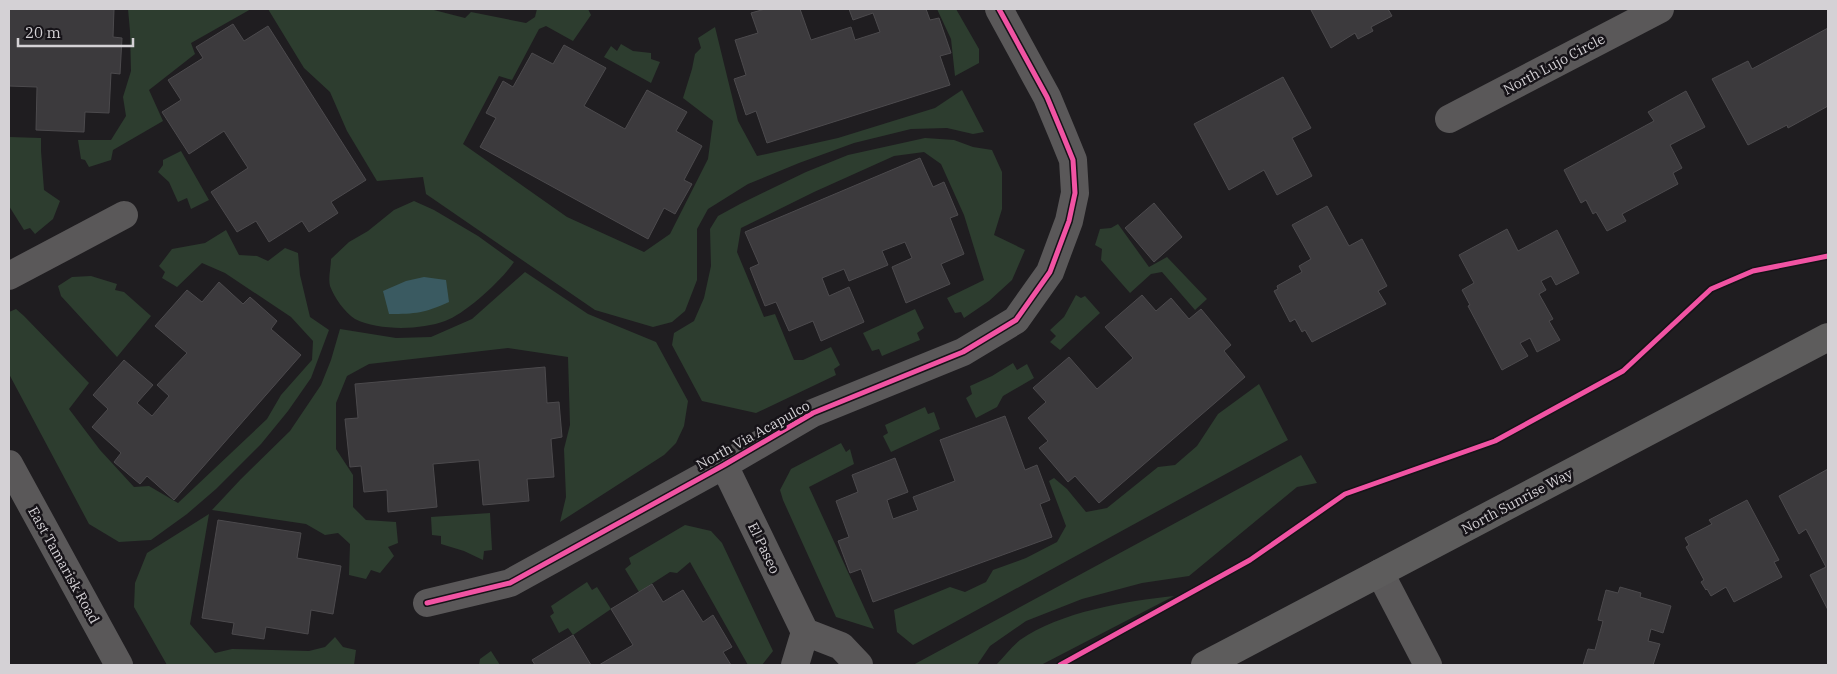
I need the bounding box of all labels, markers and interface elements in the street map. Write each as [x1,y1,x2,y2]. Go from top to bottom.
scale bar [18,15,132,47]
text: 20 m [25,23,61,42]
street label: North Lujo Circle [1500,30,1608,98]
street label: North Via Acapulco [693,396,813,474]
street label: North Sunrise Way [1458,464,1576,538]
street label: East Tamarisk Road [24,503,104,627]
street label: El Paseo [744,519,784,577]

